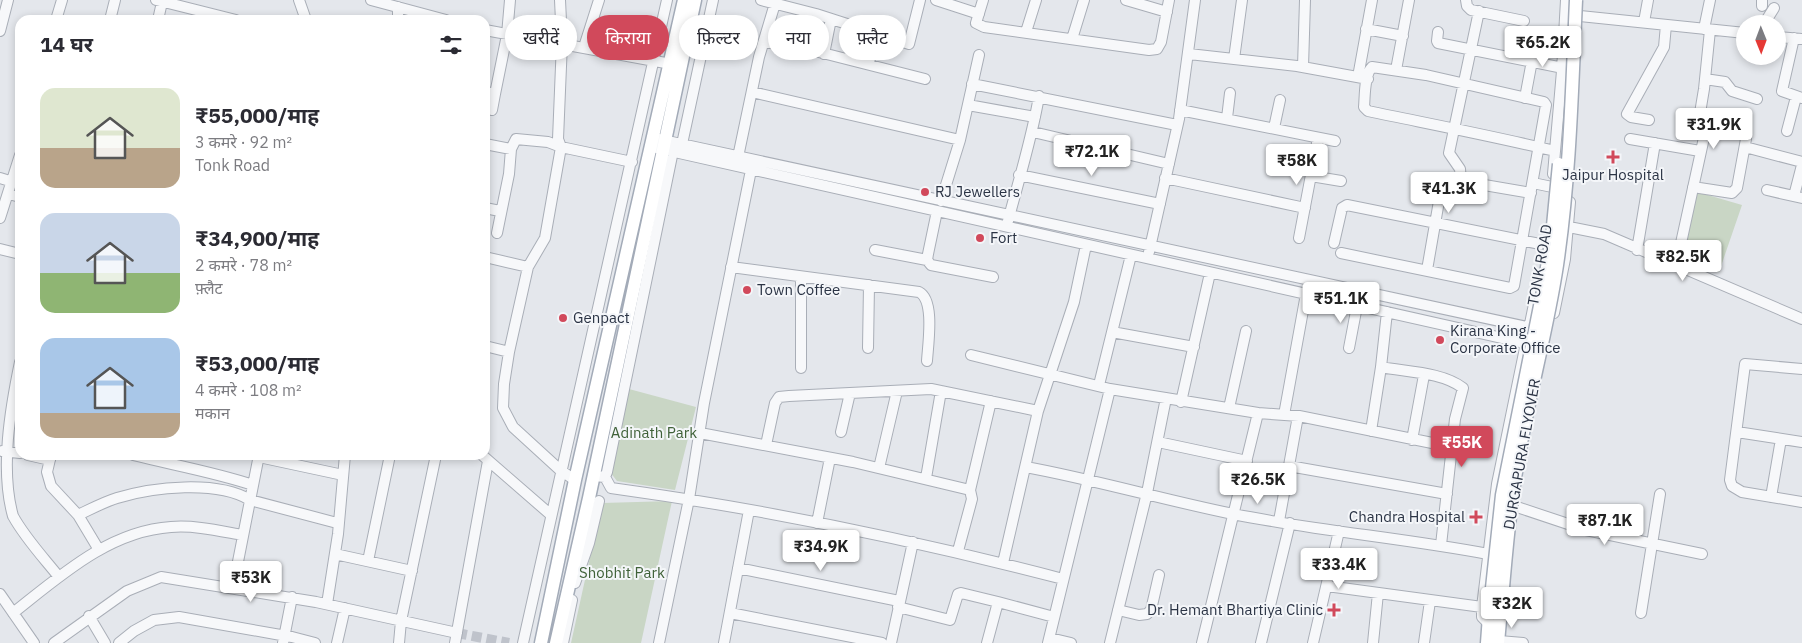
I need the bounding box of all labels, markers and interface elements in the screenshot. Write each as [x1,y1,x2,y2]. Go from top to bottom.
chip: खरीदें [505,15,577,60]
chip: किराया [587,15,669,60]
chip: फ़िल्टर [679,15,758,60]
chip: नया [768,15,829,60]
chip: फ़्लैट [839,15,906,60]
north arrow [1736,15,1786,65]
map controls [1736,15,1786,65]
pin: ₹65.2K [1502,26,1584,68]
text: 14 घर [40,30,93,58]
icon: filters [437,31,465,59]
text: ₹65.2K [1516,32,1570,52]
text: ₹55,000/माह [195,101,319,129]
icon: home [80,108,140,168]
pin: ₹31.9K [1673,108,1755,150]
text: ₹31.9K [1687,114,1741,134]
text: 3 कमरे · 92 m² [195,132,292,152]
pin: ₹72.1K [1051,134,1133,177]
text: ₹72.1K [1065,141,1119,161]
pin: ₹58K [1267,144,1327,186]
text: ₹58K [1277,150,1317,170]
marker: Jaipur Hospital [1606,150,1620,164]
text: Tonk Road [195,155,270,175]
place label: Jaipur Hospital [1562,165,1664,184]
pin: ₹41.3K [1408,172,1490,214]
text: ₹41.3K [1422,178,1476,198]
place label: RJ Jewellers [935,182,1020,201]
marker: RJ Jewellers [919,186,931,198]
street label: TONK ROAD [1523,223,1556,307]
text: ₹34,900/माह [195,224,319,252]
place label: Fort [990,228,1017,247]
marker: Fort [974,232,986,244]
icon: home [80,233,140,293]
pin: ₹82.5K [1642,240,1724,282]
text: ₹82.5K [1656,246,1710,266]
text: 2 कमरे · 78 m² [195,255,292,275]
text: फ़्लैट [195,278,223,298]
place label: Town Coffee [757,280,840,299]
pin: ₹51.1K [1300,282,1382,324]
marker: Town Coffee [741,284,753,296]
text: ₹51.1K [1314,288,1368,308]
place label: Genpact [573,308,630,327]
marker: Genpact [557,312,569,324]
place label: Kirana King - Corporate Office [1450,321,1560,357]
marker: Kirana King - Corporate Office [1434,334,1446,346]
text: ₹53,000/माह [195,349,319,377]
icon: home [80,358,140,418]
street label: DURGAPURA FLYOVER [1499,377,1544,531]
text: 4 कमरे · 108 m² [195,380,302,400]
text: मकान [195,403,230,423]
park label: Adinath Park [611,423,697,442]
pin: ₹55K [1432,426,1492,468]
text: ₹55K [1442,432,1482,452]
pin: ₹26.5K [1217,462,1299,505]
text: ₹26.5K [1231,469,1285,489]
pin: ₹87.1K [1564,504,1646,546]
place label: Chandra Hospital [1349,507,1465,526]
marker: Chandra Hospital [1469,510,1483,524]
text: ₹87.1K [1578,510,1632,530]
pin: ₹34.9K [780,530,862,572]
text: ₹34.9K [794,536,848,556]
pin: ₹33.4K [1298,548,1380,590]
text: ₹33.4K [1312,554,1366,574]
pin: ₹53K [221,560,281,603]
park label: Shobhit Park [579,563,665,582]
text: ₹53K [231,567,271,587]
pin: ₹32K [1482,586,1542,629]
text: ₹32K [1492,593,1532,613]
place label: Dr. Hemant Bhartiya Clinic [1147,600,1323,619]
marker: Dr. Hemant Bhartiya Clinic [1327,603,1341,617]

